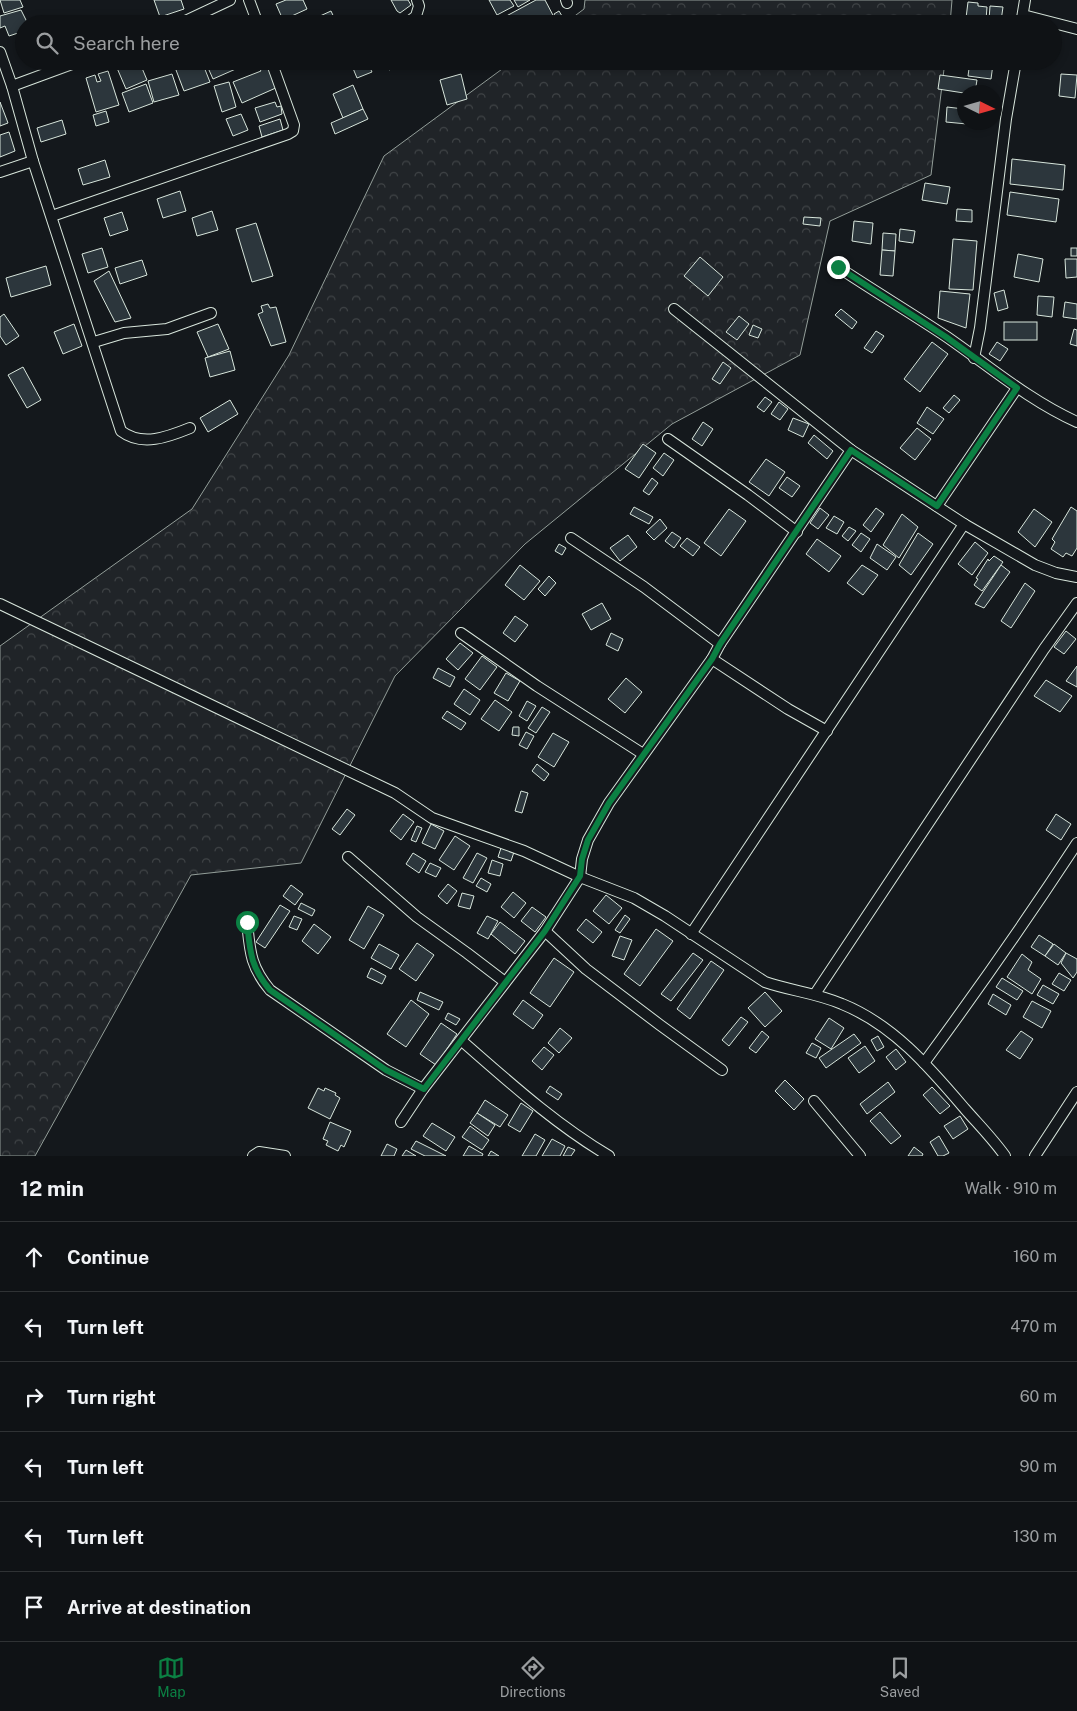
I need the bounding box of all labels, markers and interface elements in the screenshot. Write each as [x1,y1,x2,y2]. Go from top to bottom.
search box [15,15,1062,70]
icon: search [33,29,61,57]
text: Search here [73,32,180,54]
north arrow [957,85,1002,130]
route end [827,256,850,279]
route start [236,911,259,934]
text: 12 min [20,1176,84,1201]
text: Walk · 910 m [964,1179,1057,1198]
icon: ahead [20,1243,48,1271]
text: Continue [67,1246,149,1268]
text: 160 m [1013,1247,1057,1266]
icon: left [20,1313,48,1341]
text: Turn left [67,1316,144,1338]
text: 470 m [1010,1317,1057,1336]
icon: right [20,1383,48,1411]
text: Turn right [67,1386,156,1408]
text: 60 m [1020,1387,1057,1406]
icon: left [20,1453,48,1481]
text: Turn left [67,1456,144,1478]
text: 90 m [1020,1457,1057,1476]
icon: left [20,1523,48,1551]
text: Turn left [67,1526,144,1548]
text: 130 m [1013,1527,1057,1546]
icon: arrive [20,1593,48,1621]
text: Arrive at destination [67,1596,251,1618]
tab: Map [157,1654,186,1700]
tab: Directions [500,1654,566,1700]
tab: Saved [880,1654,920,1700]

